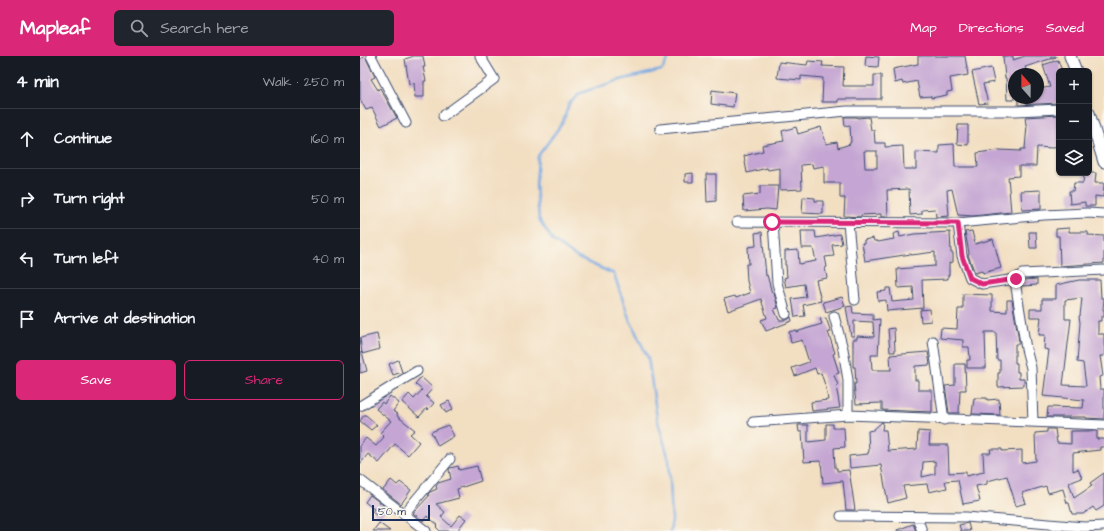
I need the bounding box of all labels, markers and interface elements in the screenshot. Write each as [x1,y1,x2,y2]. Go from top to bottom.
search box [114,10,394,46]
text: Mapleaf [20,15,90,42]
icon: search [128,17,150,39]
text: Search here [160,18,249,39]
text: Map [910,18,937,38]
text: Directions [959,18,1024,38]
text: Saved [1046,18,1084,38]
north arrow [1008,68,1044,104]
map controls [1056,68,1092,176]
button: + [1056,68,1092,104]
text: 4 min [16,70,59,94]
text: Walk · 250 m [263,73,344,91]
button: − [1056,104,1092,140]
icon: ahead [16,128,38,150]
text: Continue [54,128,112,149]
text: 160 m [311,130,344,148]
button: layers [1056,140,1092,176]
icon: right [16,188,38,210]
text: Turn right [54,188,125,209]
text: 50 m [311,190,344,208]
route start [763,213,781,231]
icon: left [16,248,38,270]
text: Turn left [54,248,118,269]
text: 40 m [312,250,344,268]
route end [1007,270,1025,288]
icon: arrive [16,308,38,330]
text: Arrive at destination [54,308,195,329]
button: Save [16,360,176,400]
button: Share [184,360,344,400]
scale bar [372,503,430,522]
text: 50 m [378,504,406,519]

